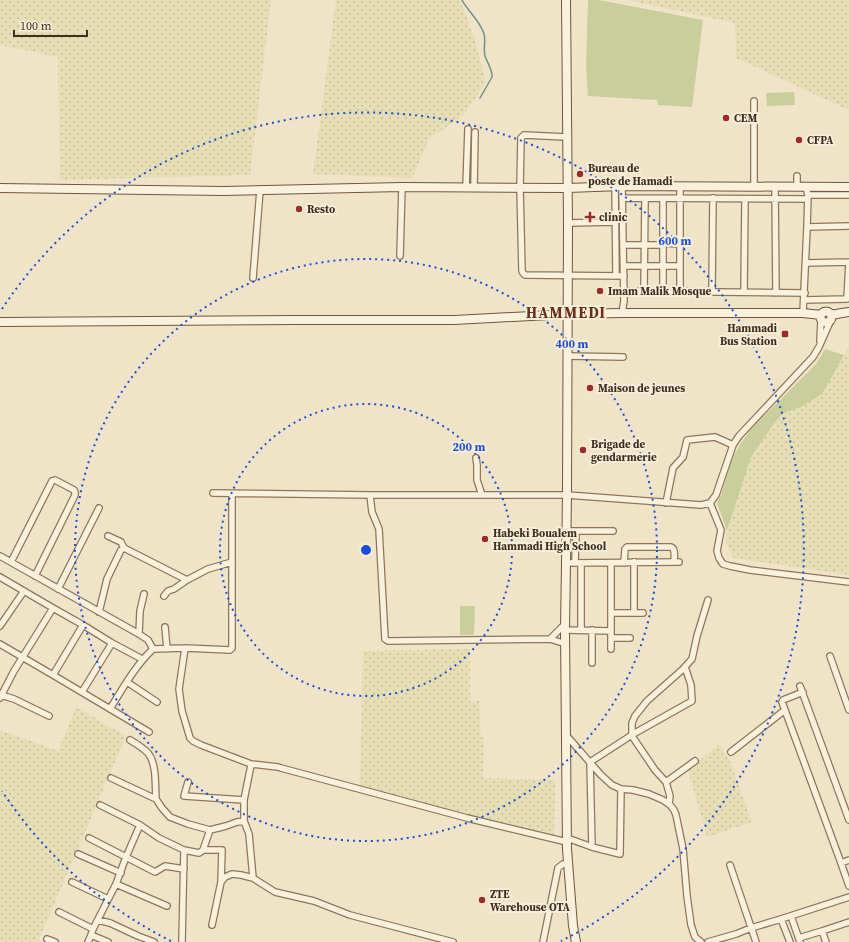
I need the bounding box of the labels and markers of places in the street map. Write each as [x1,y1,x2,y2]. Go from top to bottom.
place label: CEM [734,111,757,126]
marker: CEM [721,113,731,123]
place label: CFPA [807,133,834,148]
marker: CFPA [794,135,804,145]
place label: Bureau de poste de Hamadi [588,161,673,189]
marker: Bureau de poste de Hamadi [575,169,585,179]
place label: Resto [307,202,335,217]
marker: Resto [294,204,304,214]
place label: clinic [599,210,628,225]
marker: clinic [584,211,596,223]
place label: Imam Malik Mosque [608,284,712,299]
marker: Imam Malik Mosque [595,286,605,296]
place label: Hammadi Bus Station [720,321,778,349]
marker: Hammadi Bus Station [780,329,790,339]
place label: Maison de jeunes [598,381,685,396]
marker: Maison de jeunes [585,383,595,393]
place label: Brigade de gendarmerie [591,437,657,465]
marker: Brigade de gendarmerie [578,445,588,455]
place label: Habeki Boualem Hammadi High School [493,526,607,554]
marker: Habeki Boualem Hammadi High School [480,534,490,544]
centre of rings [359,543,373,557]
place label: ZTE Warehouse OTA [490,887,571,915]
marker: ZTE Warehouse OTA [477,895,487,905]

